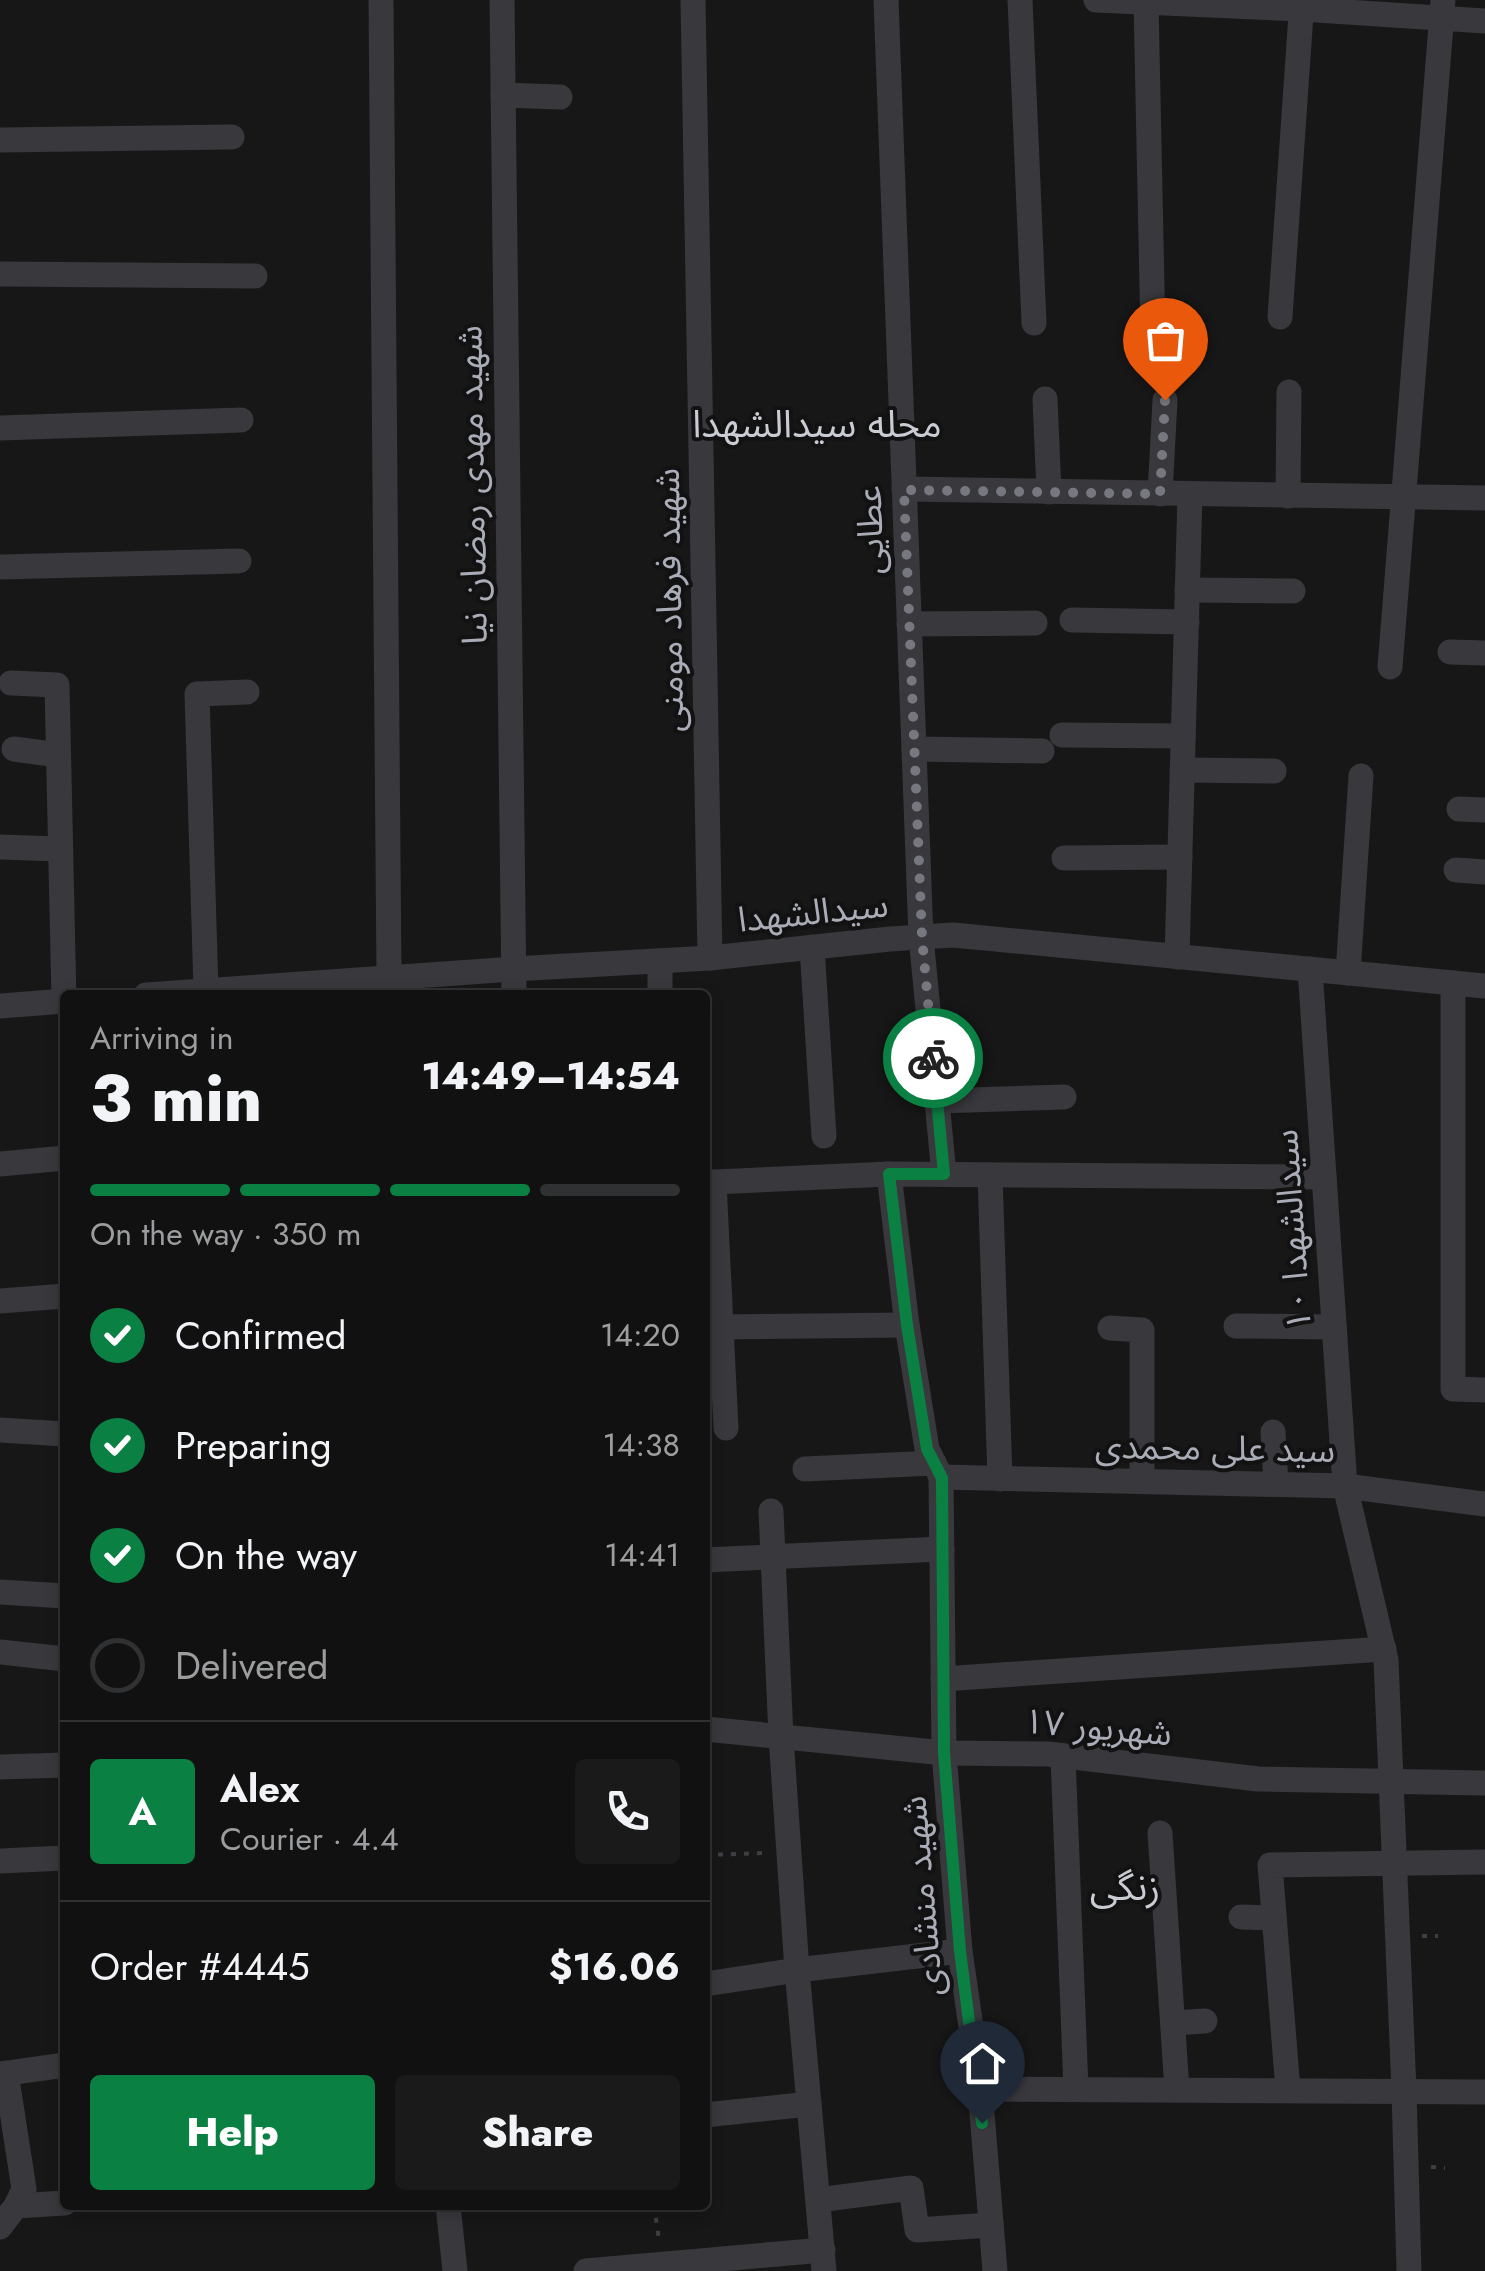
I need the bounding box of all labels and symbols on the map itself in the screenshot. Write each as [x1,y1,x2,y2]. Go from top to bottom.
pin [1123,298,1208,401]
street label: شهید مهدی رمضان نیا [444,325,500,645]
district label: محله سیدالشهدا [692,396,942,451]
street label: شهید فرهاد مومنی [642,468,696,732]
street label: عطایی [843,485,897,575]
street label: سیدالشهدا [735,879,891,945]
courier [883,1008,983,1108]
street label: سیدالشهدا ۱۰ [1260,1128,1324,1332]
street label: سید علی محمدی [1095,1421,1335,1475]
street label: ۱۷ شهریور [1022,1696,1174,1758]
street label: شهید منشادی [888,1794,956,1998]
district label: زنگی [1090,1859,1160,1914]
pin [940,2021,1025,2124]

